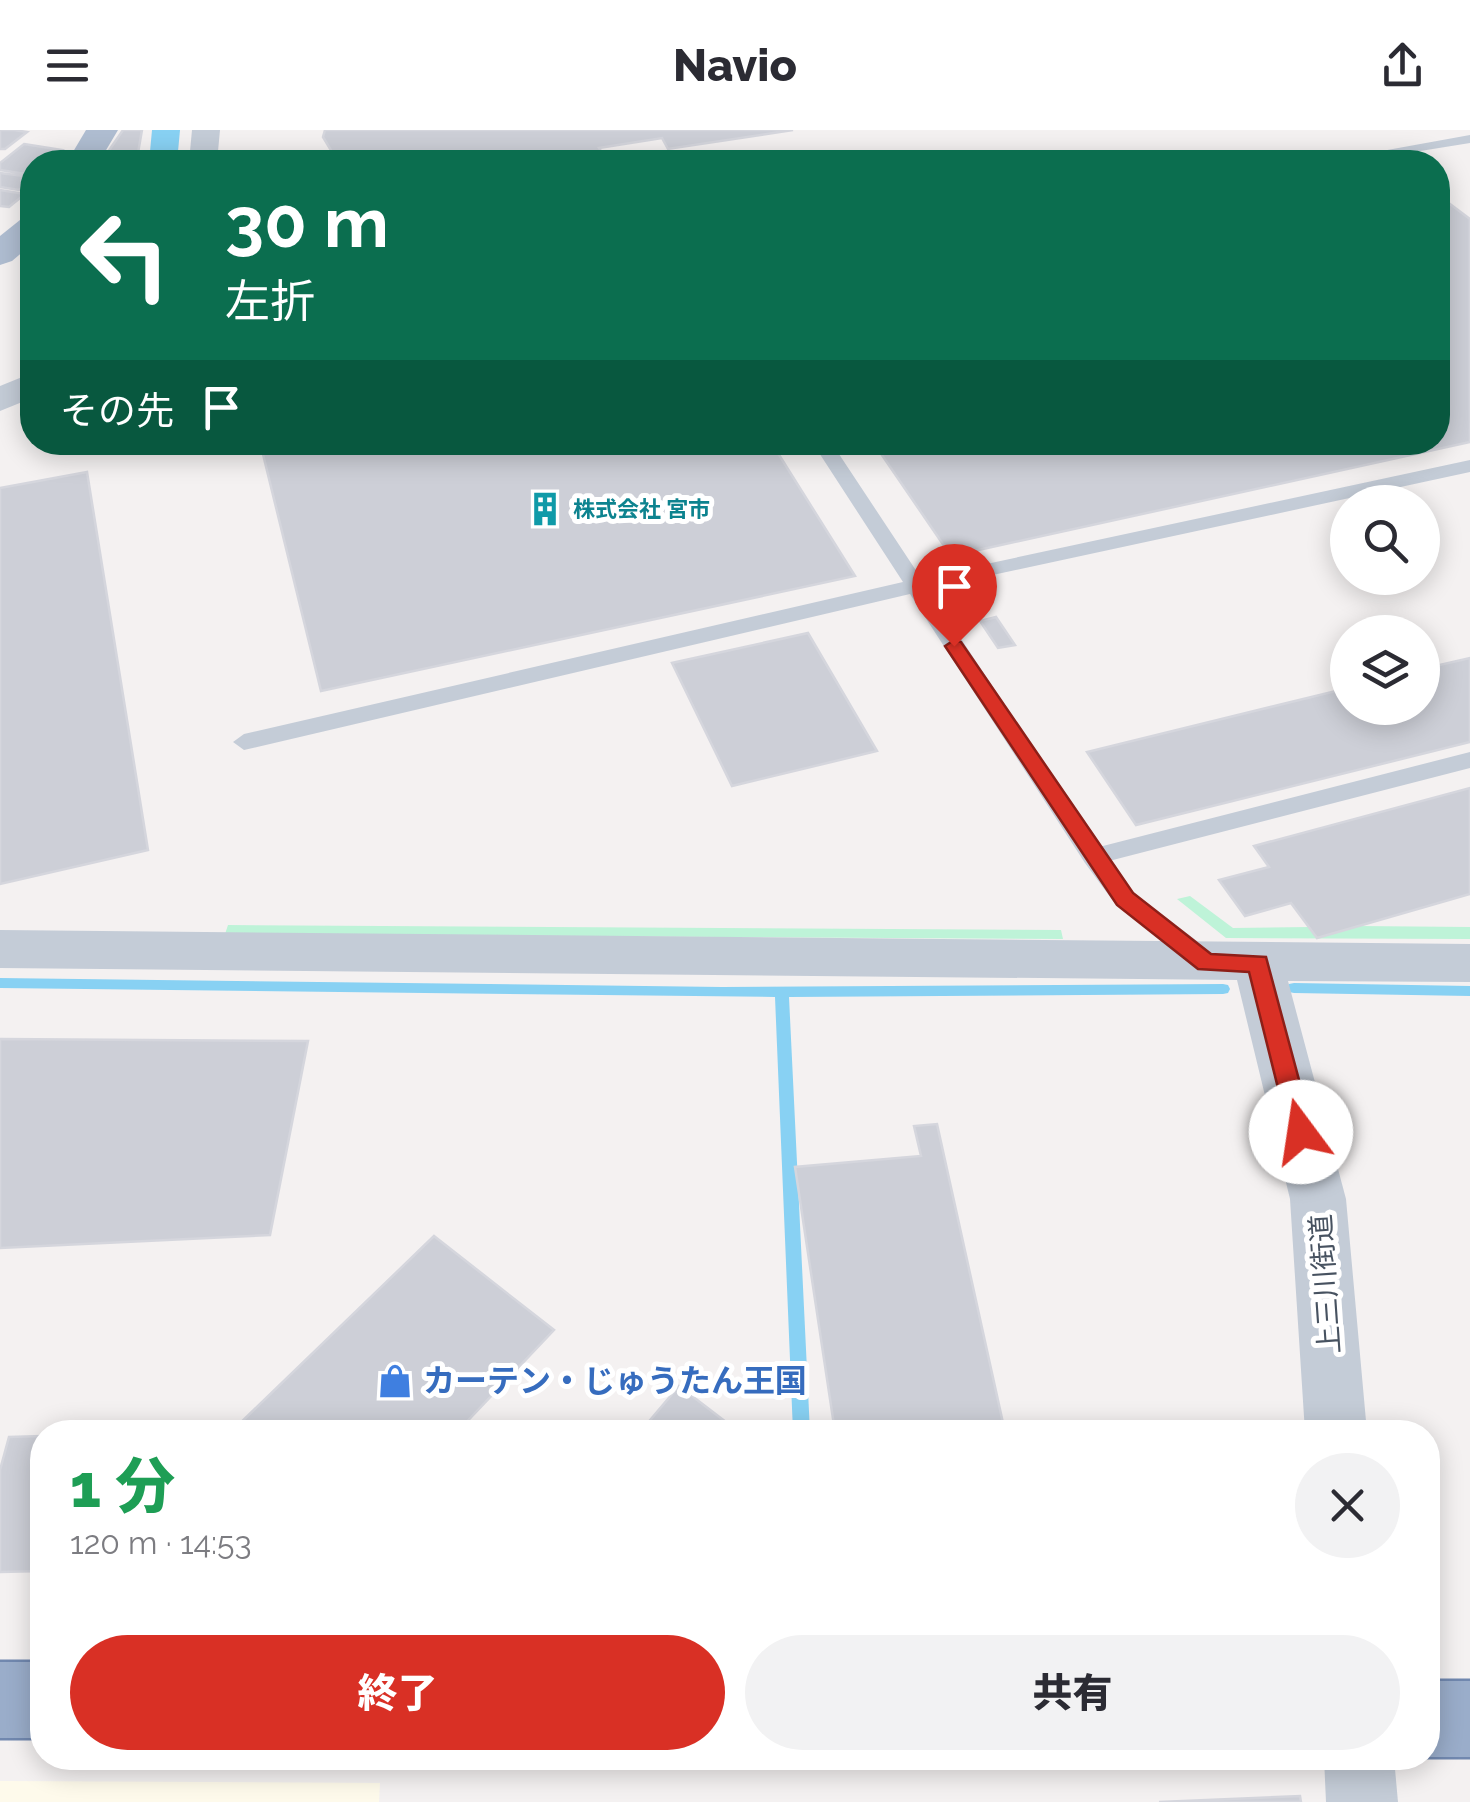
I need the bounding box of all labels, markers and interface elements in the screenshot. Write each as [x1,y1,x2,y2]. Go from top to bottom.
icon: menu [40,38,95,93]
icon: share [1375,38,1430,93]
text: Navio [673,39,797,92]
text: 30 m [225,181,389,263]
icon: left [60,190,190,320]
text: 左折 [225,275,315,328]
icon: arrive [194,380,249,435]
text: その先 [60,388,174,433]
map controls [1330,485,1440,725]
button: search [1330,485,1440,595]
building icon: 株式会社 宮市 [526,490,564,528]
place label: 株式会社 宮市 [573,496,710,522]
pin [912,544,997,647]
icon: arrive [927,559,982,614]
button: layers [1330,615,1440,725]
position arrow [1249,1080,1353,1184]
street label: 上三川街道 [1304,1213,1347,1355]
shop icon: カーテン・じゅうたん王国 [376,1362,414,1400]
place label: カーテン・じゅうたん王国 [423,1362,807,1399]
text: 1 分 [70,1451,175,1521]
button: close [1295,1453,1400,1558]
text: 120 m · 14:53 [70,1524,252,1561]
button: 終了 [70,1635,725,1750]
button: 共有 [745,1635,1400,1750]

